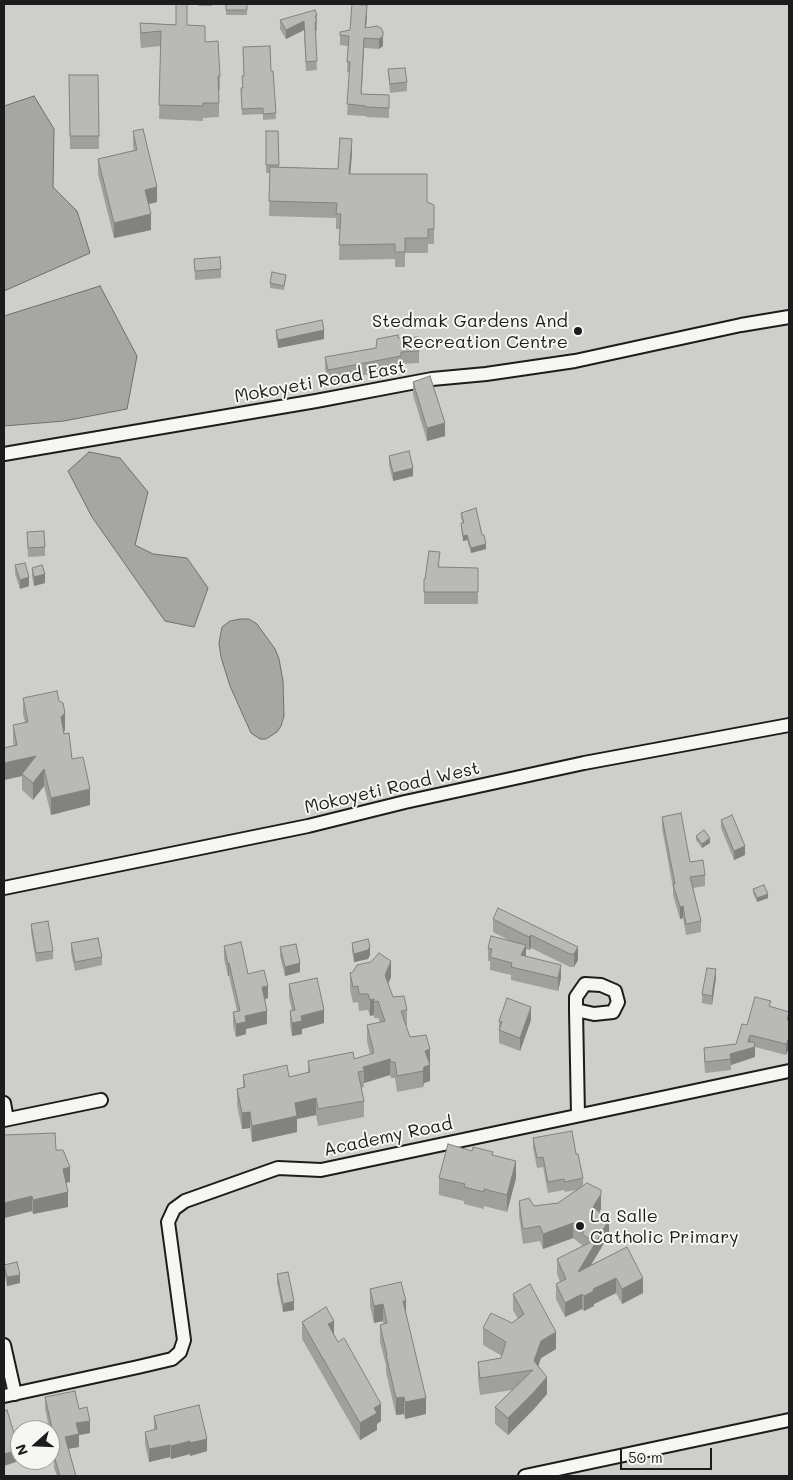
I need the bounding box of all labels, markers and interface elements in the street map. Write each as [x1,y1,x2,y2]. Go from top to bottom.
place label: Stedmak Gardens And Recreation Centre [372,310,568,352]
marker: Stedmak Gardens And Recreation Centre [572,325,584,337]
street label: Mokoyeti Road East [233,356,407,408]
street label: Mokoyeti Road West [302,757,482,819]
street label: Academy Road [322,1113,454,1161]
place label: La Salle Catholic Primary [590,1205,739,1248]
marker: La Salle Catholic Primary [574,1220,586,1232]
north arrow [10,1420,60,1470]
scale bar [623,1438,716,1470]
text: N [11,1442,32,1458]
text: 50 m [628,1447,663,1467]

